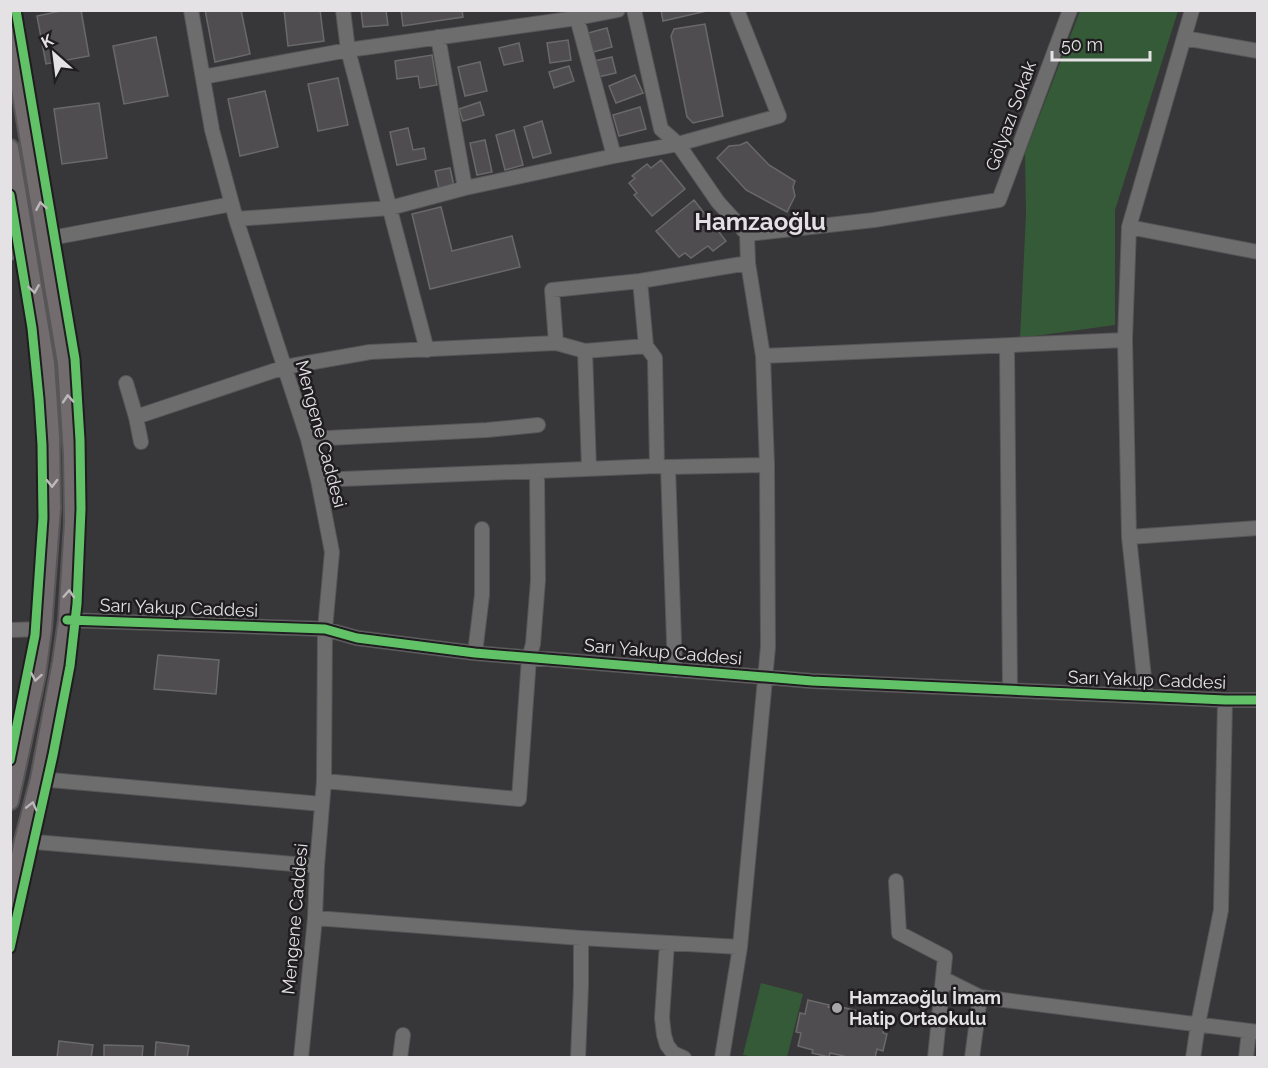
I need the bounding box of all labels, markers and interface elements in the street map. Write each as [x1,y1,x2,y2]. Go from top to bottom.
north arrow [24,24,84,84]
scale bar [1052,24,1150,62]
text: K [38,30,57,52]
text: 50 m [1061,34,1103,55]
street label: Gölyazı Sokak [981,58,1040,174]
one-way arrow [35,201,47,211]
district label: Hamzaoğlu [694,207,826,236]
one-way arrow [27,283,40,293]
street label: Mengene Caddesi [292,358,351,510]
one-way arrow [62,394,75,403]
one-way arrow [45,478,58,487]
one-way arrow [62,589,75,598]
street label: Sarı Yakup Caddesi [99,594,259,621]
street label: Sarı Yakup Caddesi [583,634,743,669]
street label: Sarı Yakup Caddesi [1067,666,1227,693]
one-way arrow [30,671,43,681]
one-way arrow [25,801,38,811]
street label: Mengene Caddesi [277,842,312,995]
place label: Hamzaoğlu İmam Hatip Ortaokulu [849,987,1001,1029]
marker: Hamzaoğlu İmam Hatip Ortaokulu [830,1001,844,1015]

